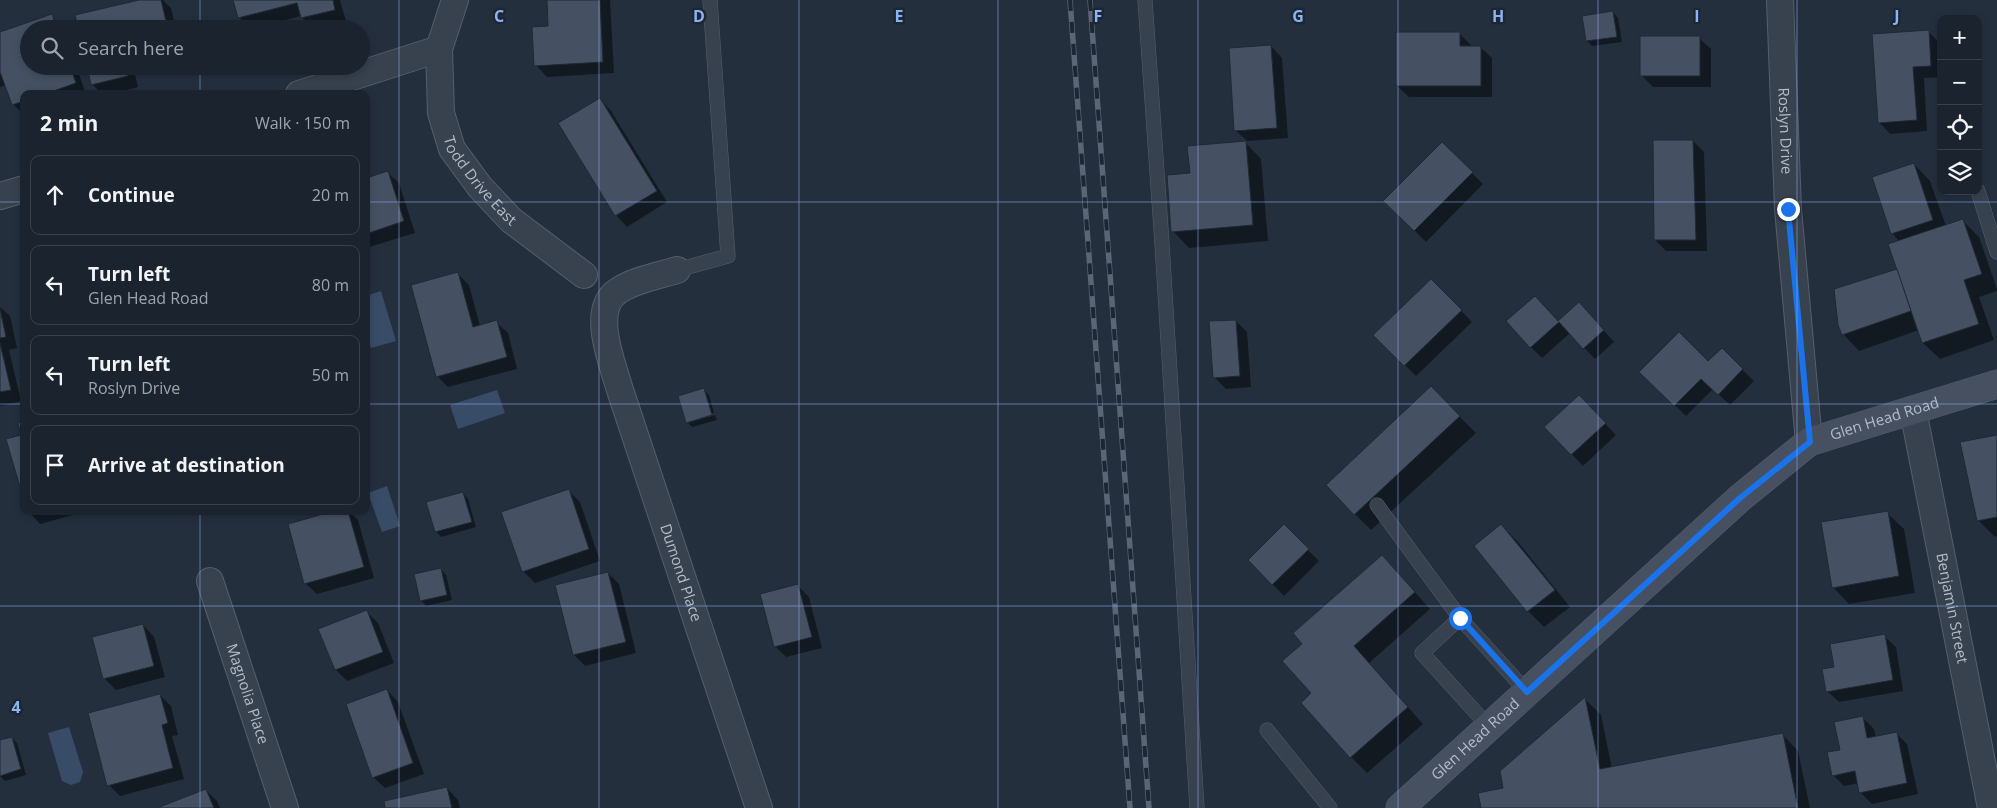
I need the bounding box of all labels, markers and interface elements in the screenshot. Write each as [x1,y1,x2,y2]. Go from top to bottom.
text: C [494,5,504,27]
text: D [693,5,705,27]
text: E [895,5,904,27]
text: F [1094,5,1102,27]
text: G [1292,5,1304,27]
text: H [1492,5,1504,27]
text: I [1694,5,1700,27]
text: J [1892,5,1900,27]
map controls [1937,15,1982,195]
button: + [1937,15,1982,60]
search box [20,20,370,75]
icon: search [38,34,66,62]
text: Search here [78,35,184,61]
button: − [1937,60,1982,105]
street label: Roslyn Drive [1774,87,1798,175]
button: locate [1937,105,1982,150]
text: 2 min [40,109,98,137]
text: Walk · 150 m [255,112,350,134]
street label: Todd Drive East [440,133,521,230]
button: layers [1937,150,1982,195]
icon: ahead [41,181,69,209]
text: Continue [88,182,175,208]
text: 20 m [312,184,349,206]
route end [1777,198,1800,221]
text: Turn left [88,261,170,287]
icon: left [41,271,69,299]
text: 80 m [312,274,349,296]
text: Glen Head Road [88,287,208,309]
text: Turn left [88,351,170,377]
icon: left [41,361,69,389]
text: 50 m [312,364,349,386]
text: Roslyn Drive [88,377,180,399]
street label: Glen Head Road [1827,392,1941,444]
icon: arrive [41,451,69,479]
text: Arrive at destination [88,452,285,478]
street label: Dumond Place [656,521,707,624]
street label: Benjamin Street [1932,551,1973,665]
route start [1449,607,1472,630]
street label: Magnolia Place [222,641,274,747]
street label: Glen Head Road [1426,693,1523,784]
text: 4 [11,696,21,718]

